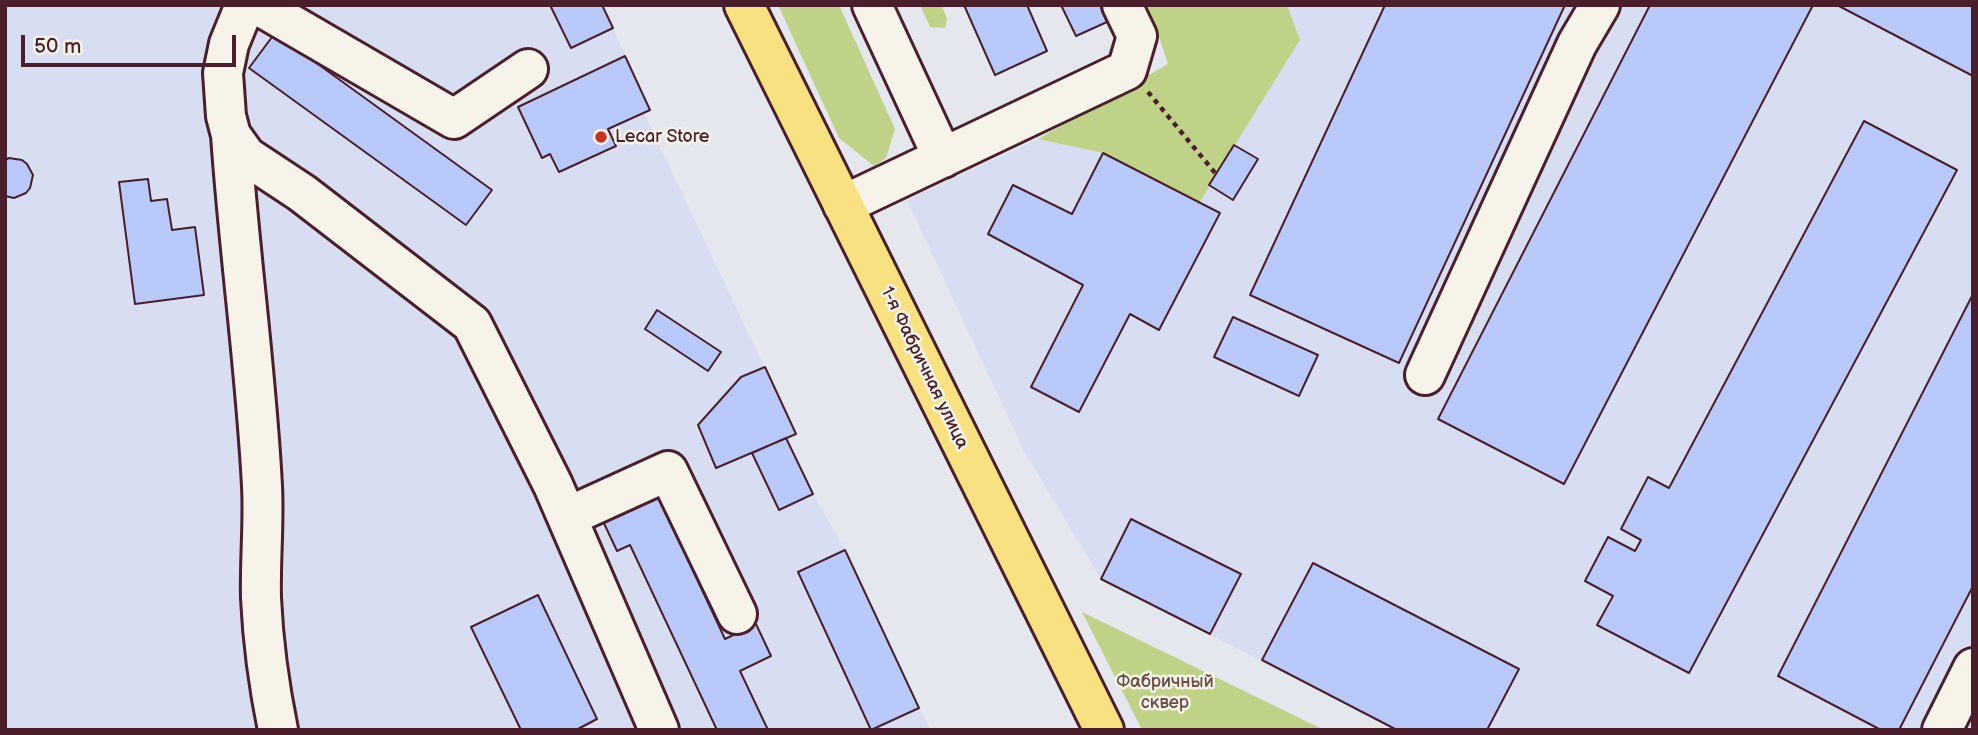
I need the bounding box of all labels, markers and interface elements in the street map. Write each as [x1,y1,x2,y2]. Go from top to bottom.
scale bar [24,21,240,65]
text: 50 m [34,34,81,59]
place label: Lecar Store [615,126,710,148]
marker: Lecar Store [593,129,609,145]
street label: 1-я Фабричная улица [875,283,973,453]
park label: Фабричный сквер [1116,671,1214,714]

